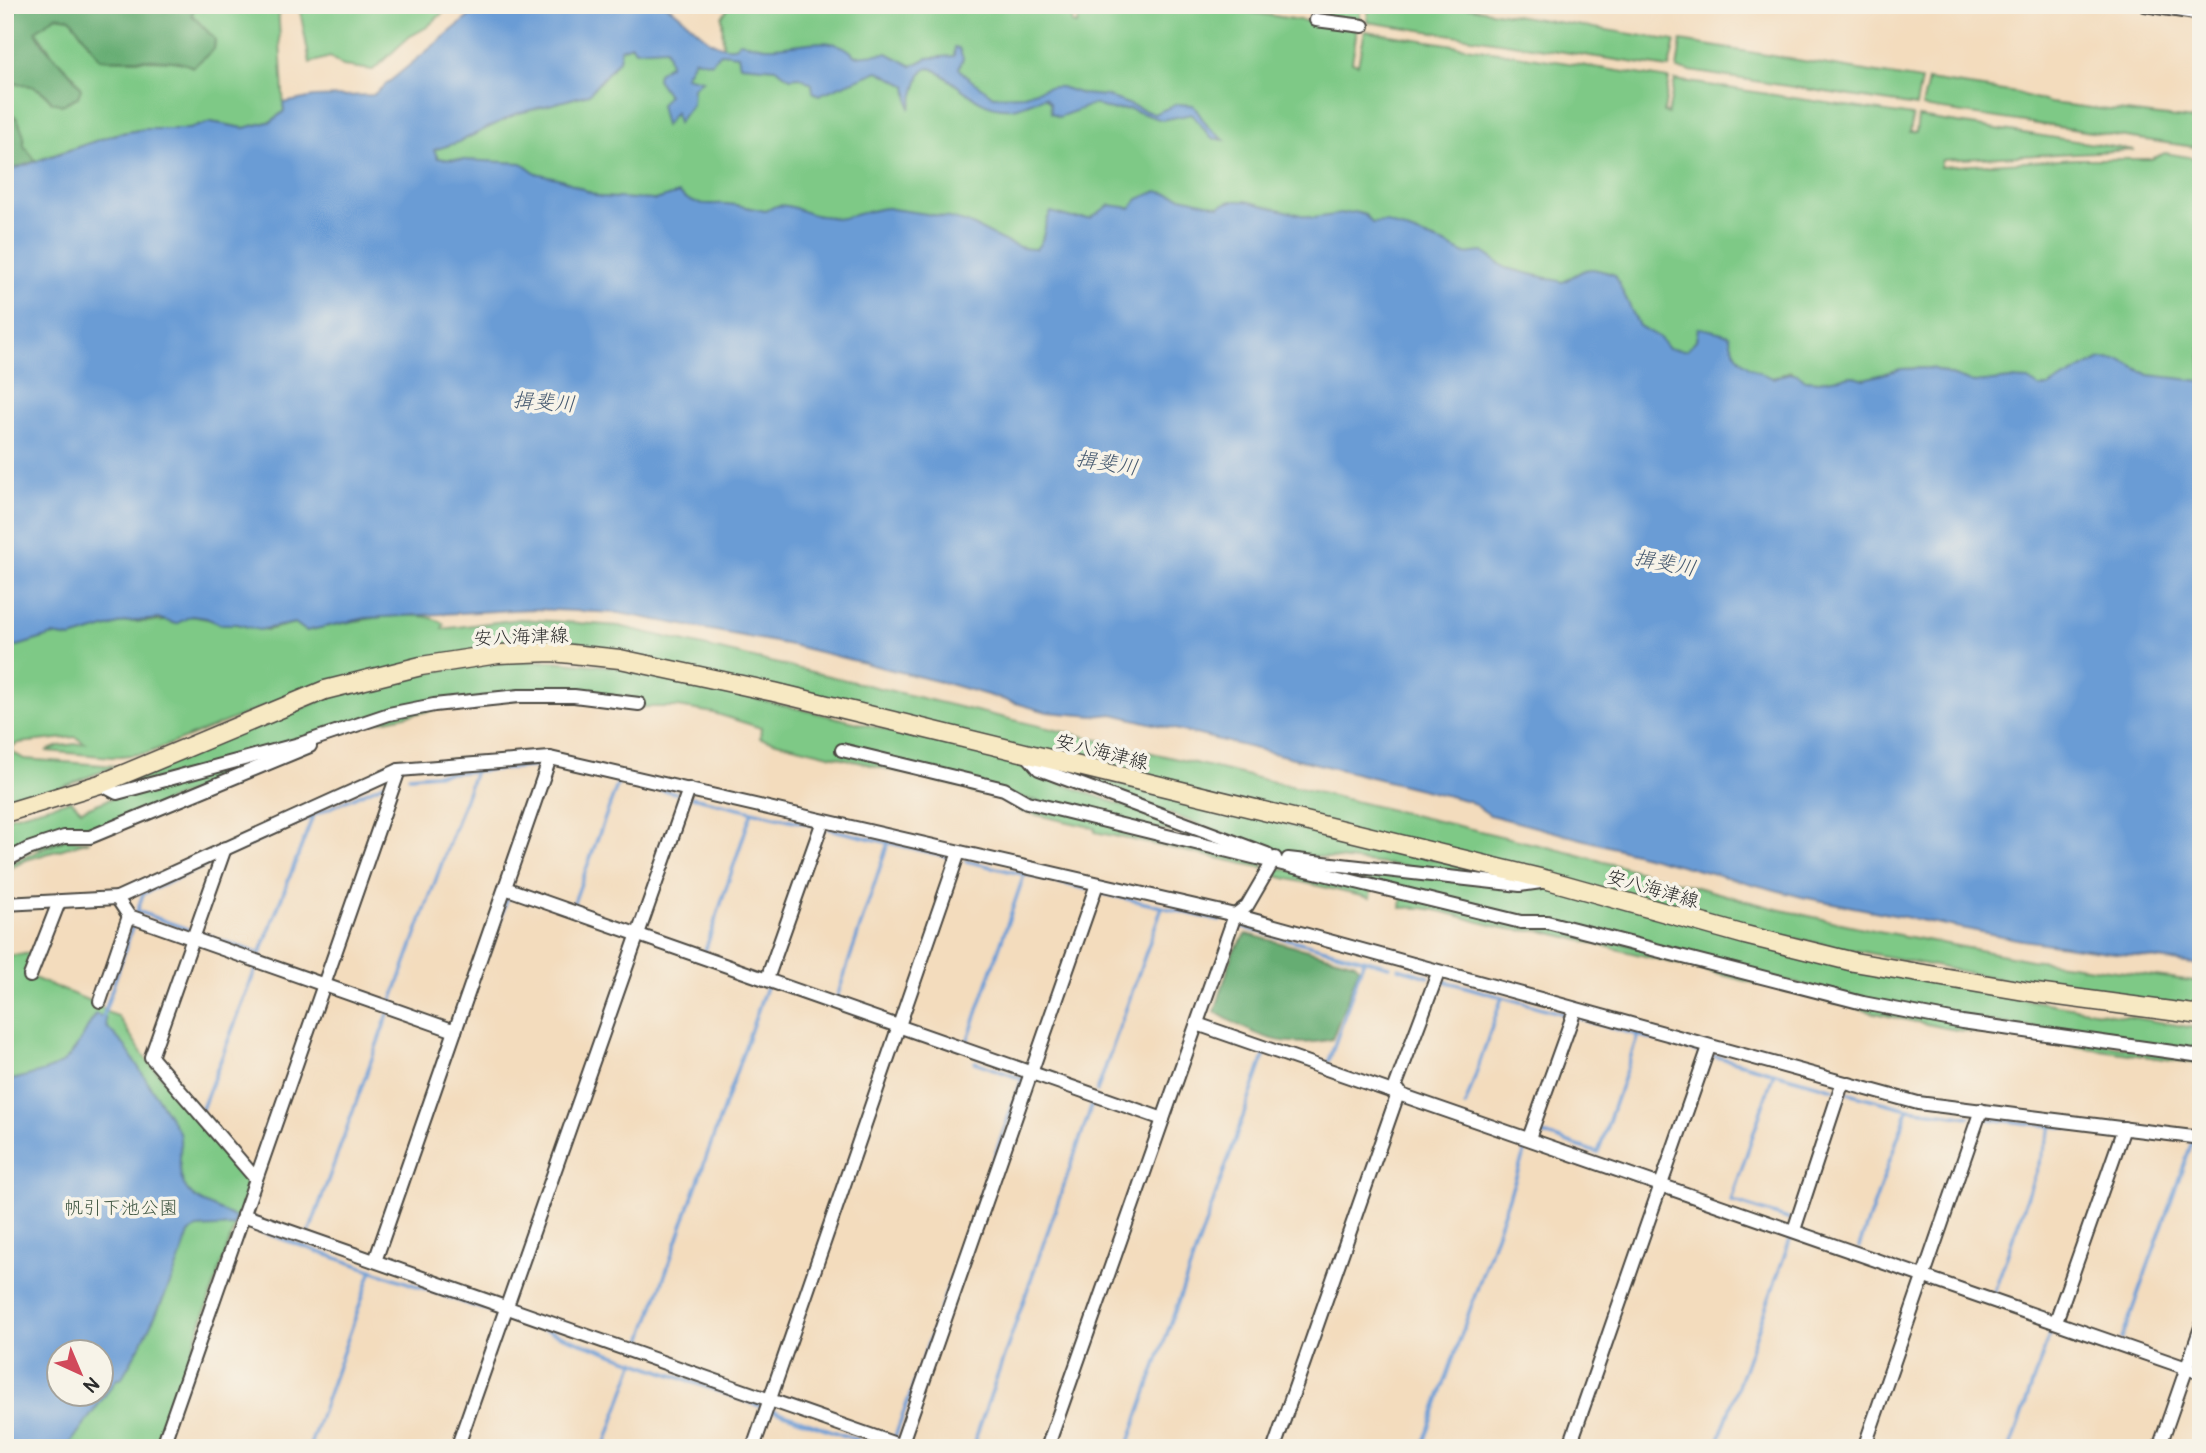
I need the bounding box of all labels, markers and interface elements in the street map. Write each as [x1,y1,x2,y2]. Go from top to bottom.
water label: 揖斐川 [512,387,576,418]
water label: 揖斐川 [1074,445,1140,482]
water label: 揖斐川 [1631,544,1698,583]
street label: 安八海津線 [473,623,569,651]
street label: 安八海津線 [1053,729,1151,775]
street label: 安八海津線 [1604,864,1702,914]
park label: 帆引下池公園 [64,1196,178,1220]
north arrow [46,1338,116,1408]
text: N [78,1371,104,1398]

